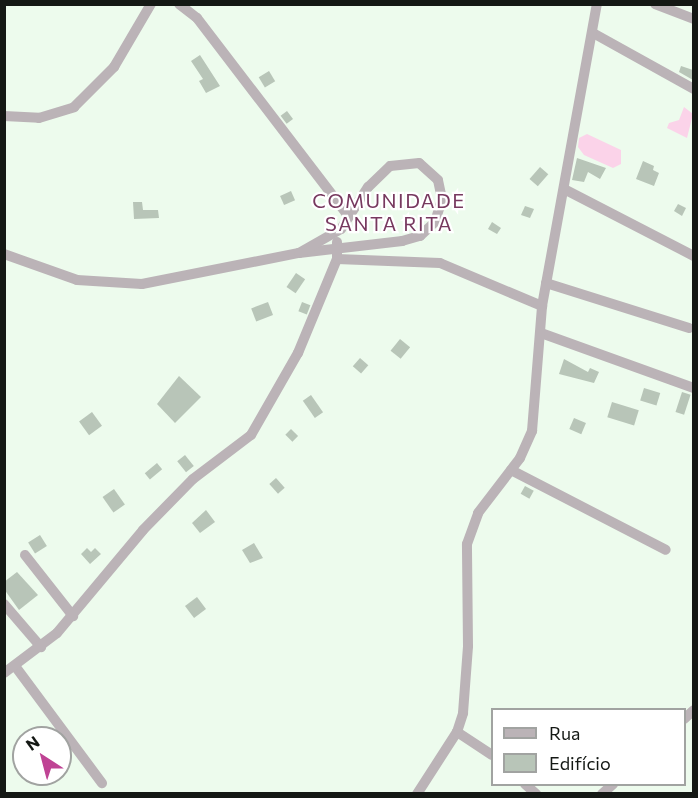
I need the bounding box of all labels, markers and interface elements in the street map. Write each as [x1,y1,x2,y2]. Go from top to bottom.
district label: COMUNIDADE SANTA RITA [312,188,466,235]
legend [491,708,686,786]
text: Rua [549,722,580,744]
north arrow [12,726,72,786]
text: N [22,731,43,754]
text: Edifício [549,752,611,774]

